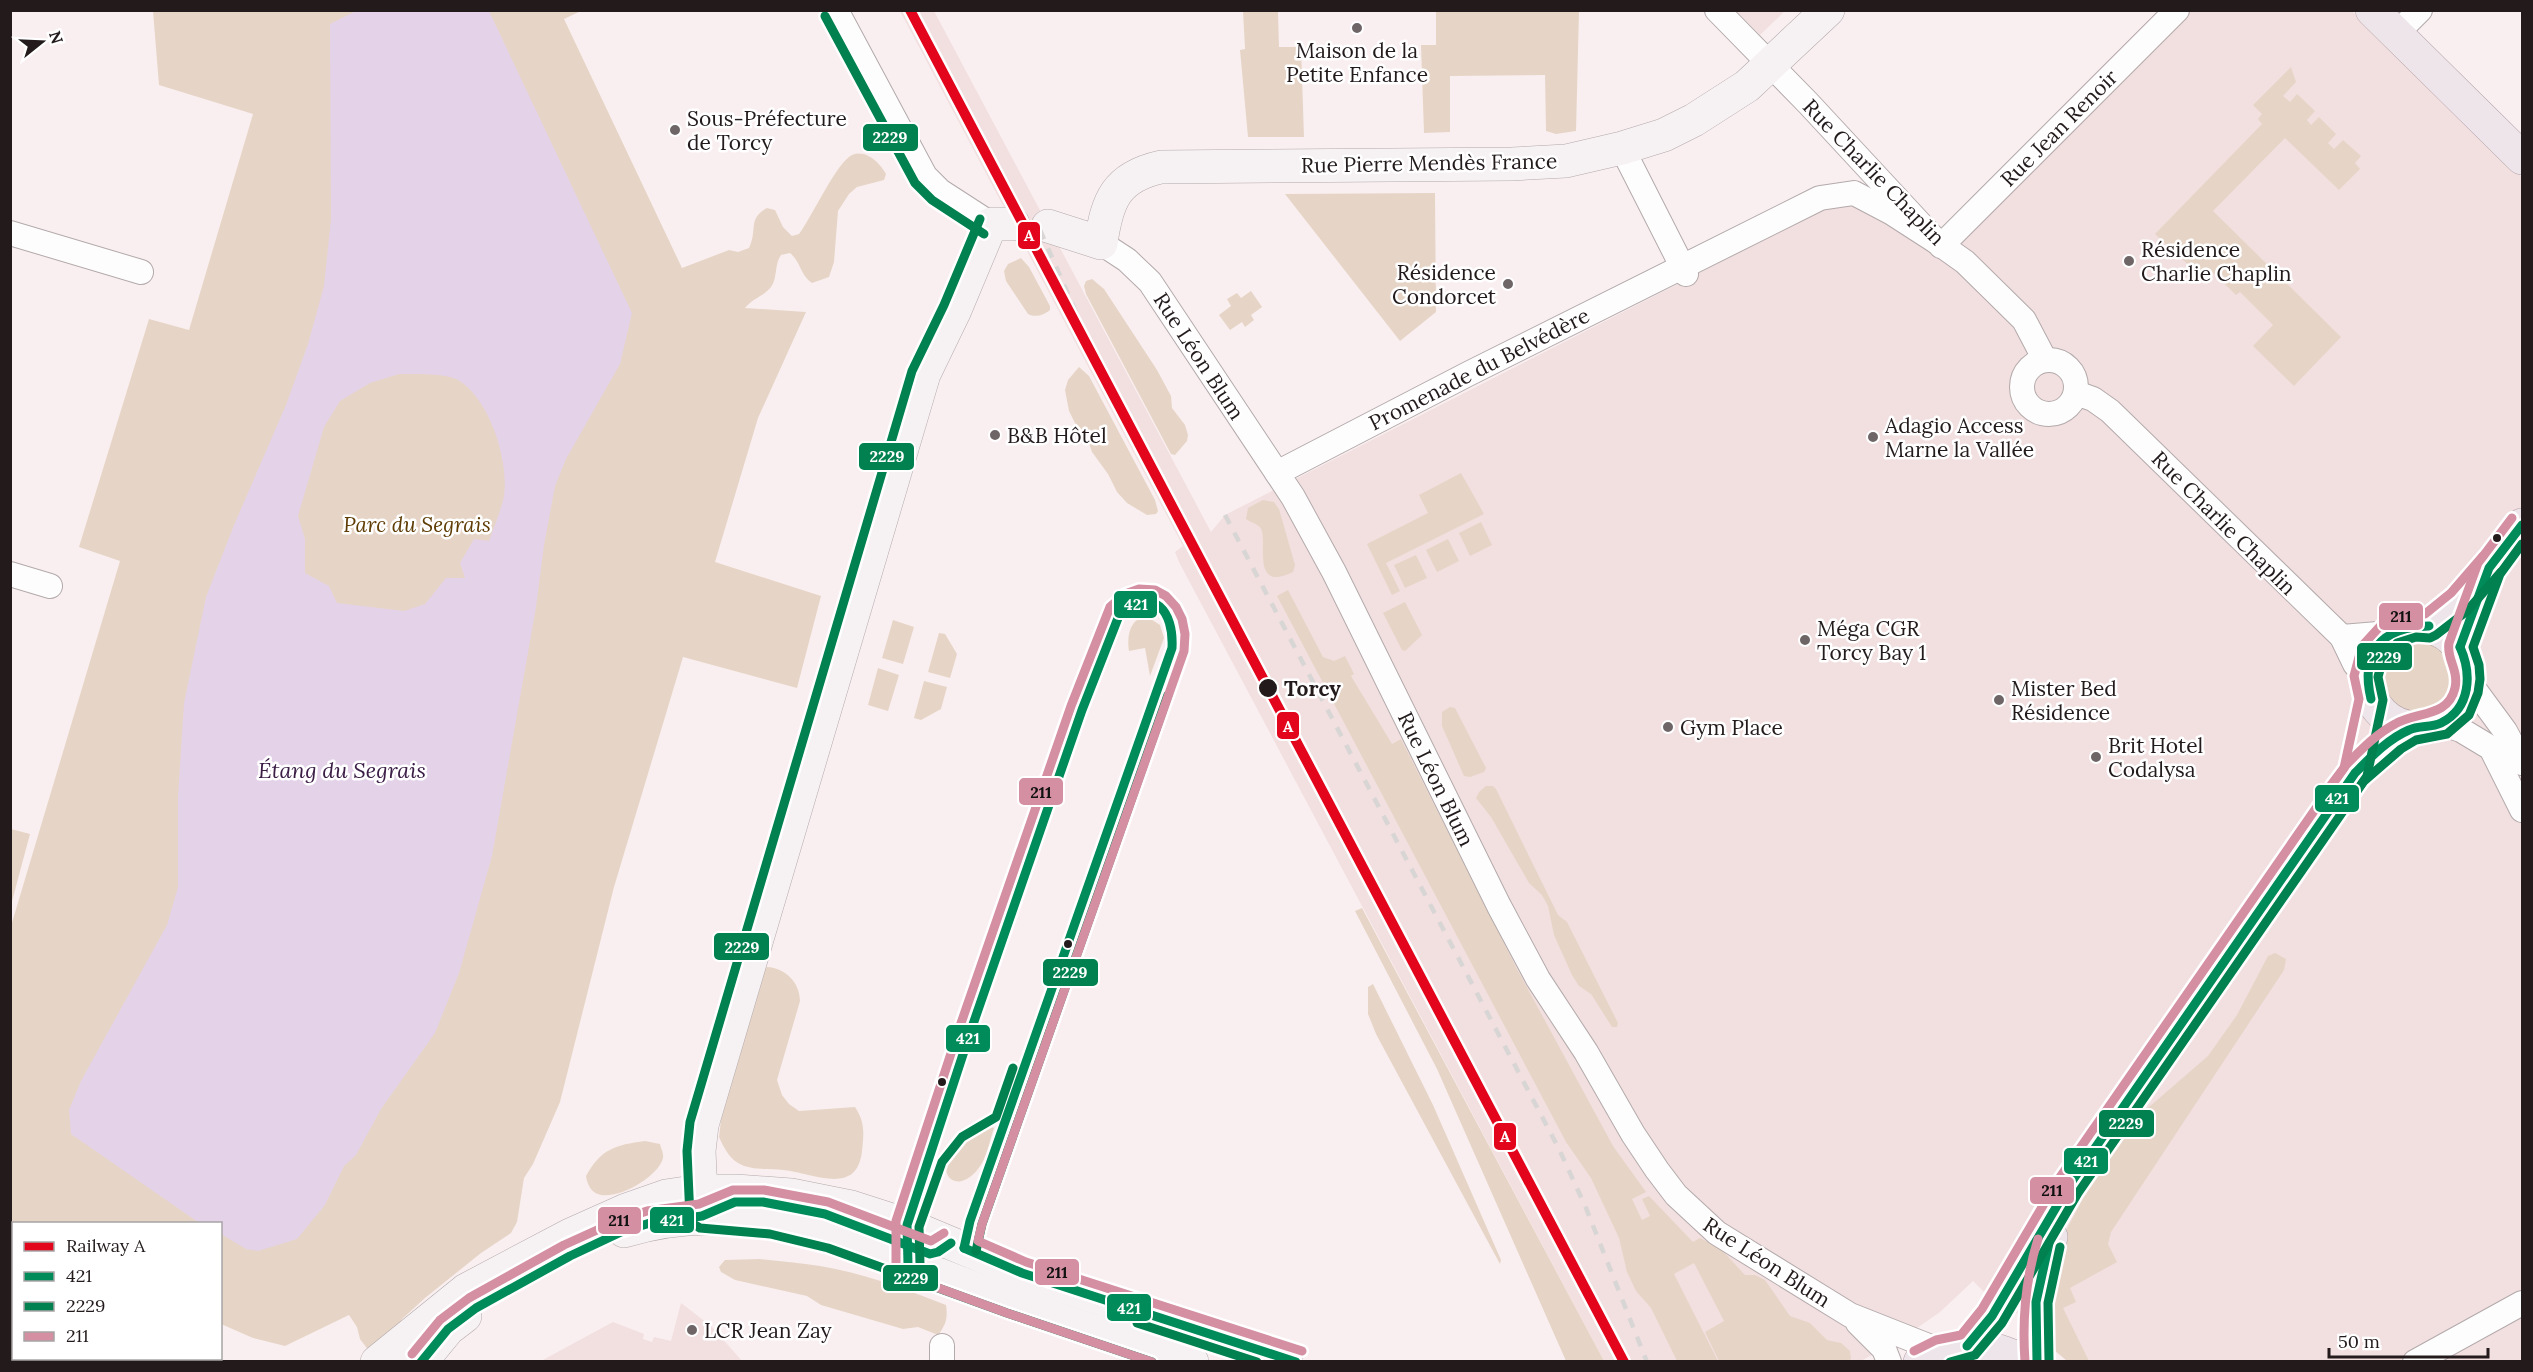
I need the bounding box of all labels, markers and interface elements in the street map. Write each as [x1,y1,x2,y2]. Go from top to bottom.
north arrow [12,12,72,72]
marker: Maison de la Petite Enfance [1350,21,1364,35]
text: N [45,28,68,46]
place label: Maison de la Petite Enfance [1286,37,1428,88]
street label: Rue Jean Renoir [1995,64,2123,192]
street label: Rue Charlie Chaplin [1797,93,1951,251]
place label: Sous-Préfecture de Torcy [687,105,847,156]
marker: Sous-Préfecture de Torcy [668,123,682,137]
line badge: 2229 [862,123,919,152]
text: 2229 [873,127,907,147]
street label: Rue Pierre Mendès France [1301,147,1557,179]
line badge: A [1017,221,1041,250]
text: A [1024,225,1035,245]
place label: Résidence Charlie Chaplin [2141,236,2292,287]
marker: Résidence Charlie Chaplin [2122,254,2136,268]
place label: Résidence Condorcet [1392,259,1497,310]
marker: Résidence Condorcet [1501,277,1515,291]
street label: Rue Léon Blum [1148,287,1250,425]
street label: Promenade du Belvédère [1364,302,1594,436]
place label: Adagio Access Marne la Vallée [1884,412,2034,463]
place label: B&B Hôtel [1007,422,1107,449]
marker: B&B Hôtel [988,428,1002,442]
marker: Adagio Access Marne la Vallée [1866,430,1880,444]
line badge: 2229 [858,442,915,471]
street label: Rue Charlie Chaplin [2146,445,2302,601]
text: 2229 [870,446,904,466]
park label: Parc du Segrais [343,511,491,538]
unlabelled marker [2491,532,2503,544]
line badge: 421 [1113,590,1158,619]
text: 421 [1124,594,1148,614]
line badge: 211 [2378,602,2424,631]
text: 211 [2390,606,2412,626]
place label: Méga CGR Torcy Bay 1 [1817,615,1926,666]
marker: Méga CGR Torcy Bay 1 [1798,633,1812,647]
line badge: 2229 [2356,642,2413,671]
text: 2229 [2367,647,2401,667]
place label: Torcy [1284,675,1341,702]
place label: Mister Bed Résidence [2011,675,2117,726]
marker: Torcy [1257,677,1279,699]
marker: Mister Bed Résidence [1992,693,2006,707]
street label: Rue Léon Blum [1392,707,1480,851]
line badge: A [1276,711,1300,740]
place label: Gym Place [1680,714,1783,741]
text: A [1283,716,1294,736]
marker: Gym Place [1661,720,1675,734]
place label: Brit Hotel Codalysa [2108,732,2203,783]
marker: Brit Hotel Codalysa [2089,750,2103,764]
water label: Étang du Segrais [258,756,426,784]
line badge: 211 [1018,777,1064,806]
text: 211 [1030,782,1052,802]
line badge: 421 [2314,784,2360,813]
text: 421 [2325,788,2349,808]
line badge: 2229 [713,932,770,961]
text: 2229 [725,937,759,957]
unlabelled marker [1062,938,1074,950]
line badge: 2229 [1042,958,1099,987]
text: 2229 [1053,962,1087,982]
line badge: 421 [945,1024,991,1053]
text: 421 [956,1028,980,1048]
unlabelled marker [936,1076,948,1088]
line badge: 2229 [2098,1109,2155,1138]
text: 2229 [2109,1113,2143,1133]
line badge: A [1493,1122,1517,1151]
text: A [1500,1126,1511,1146]
line badge: 421 [2063,1147,2109,1175]
text: 421 [2074,1151,2098,1171]
line badge: 211 [2029,1176,2075,1205]
text: 211 [2041,1180,2063,1200]
line badge: 211 [597,1206,642,1235]
line badge: 421 [649,1206,695,1234]
text: 211 [608,1210,630,1230]
text: 421 [660,1210,684,1230]
street label: Rue Léon Blum [1698,1211,1836,1313]
legend [12,1222,222,1360]
text: Railway A [66,1234,146,1257]
line badge: 211 [1034,1258,1080,1286]
text: 211 [1046,1262,1068,1282]
text: 421 [66,1264,92,1287]
line badge: 2229 [882,1264,939,1292]
text: 2229 [894,1268,928,1288]
line badge: 421 [1106,1293,1152,1322]
text: 2229 [66,1294,105,1317]
text: 421 [1117,1298,1141,1318]
place label: LCR Jean Zay [704,1317,832,1344]
scale bar [2329,1321,2488,1359]
marker: LCR Jean Zay [685,1323,699,1337]
text: 211 [66,1324,89,1347]
text: 50 m [2338,1330,2380,1353]

